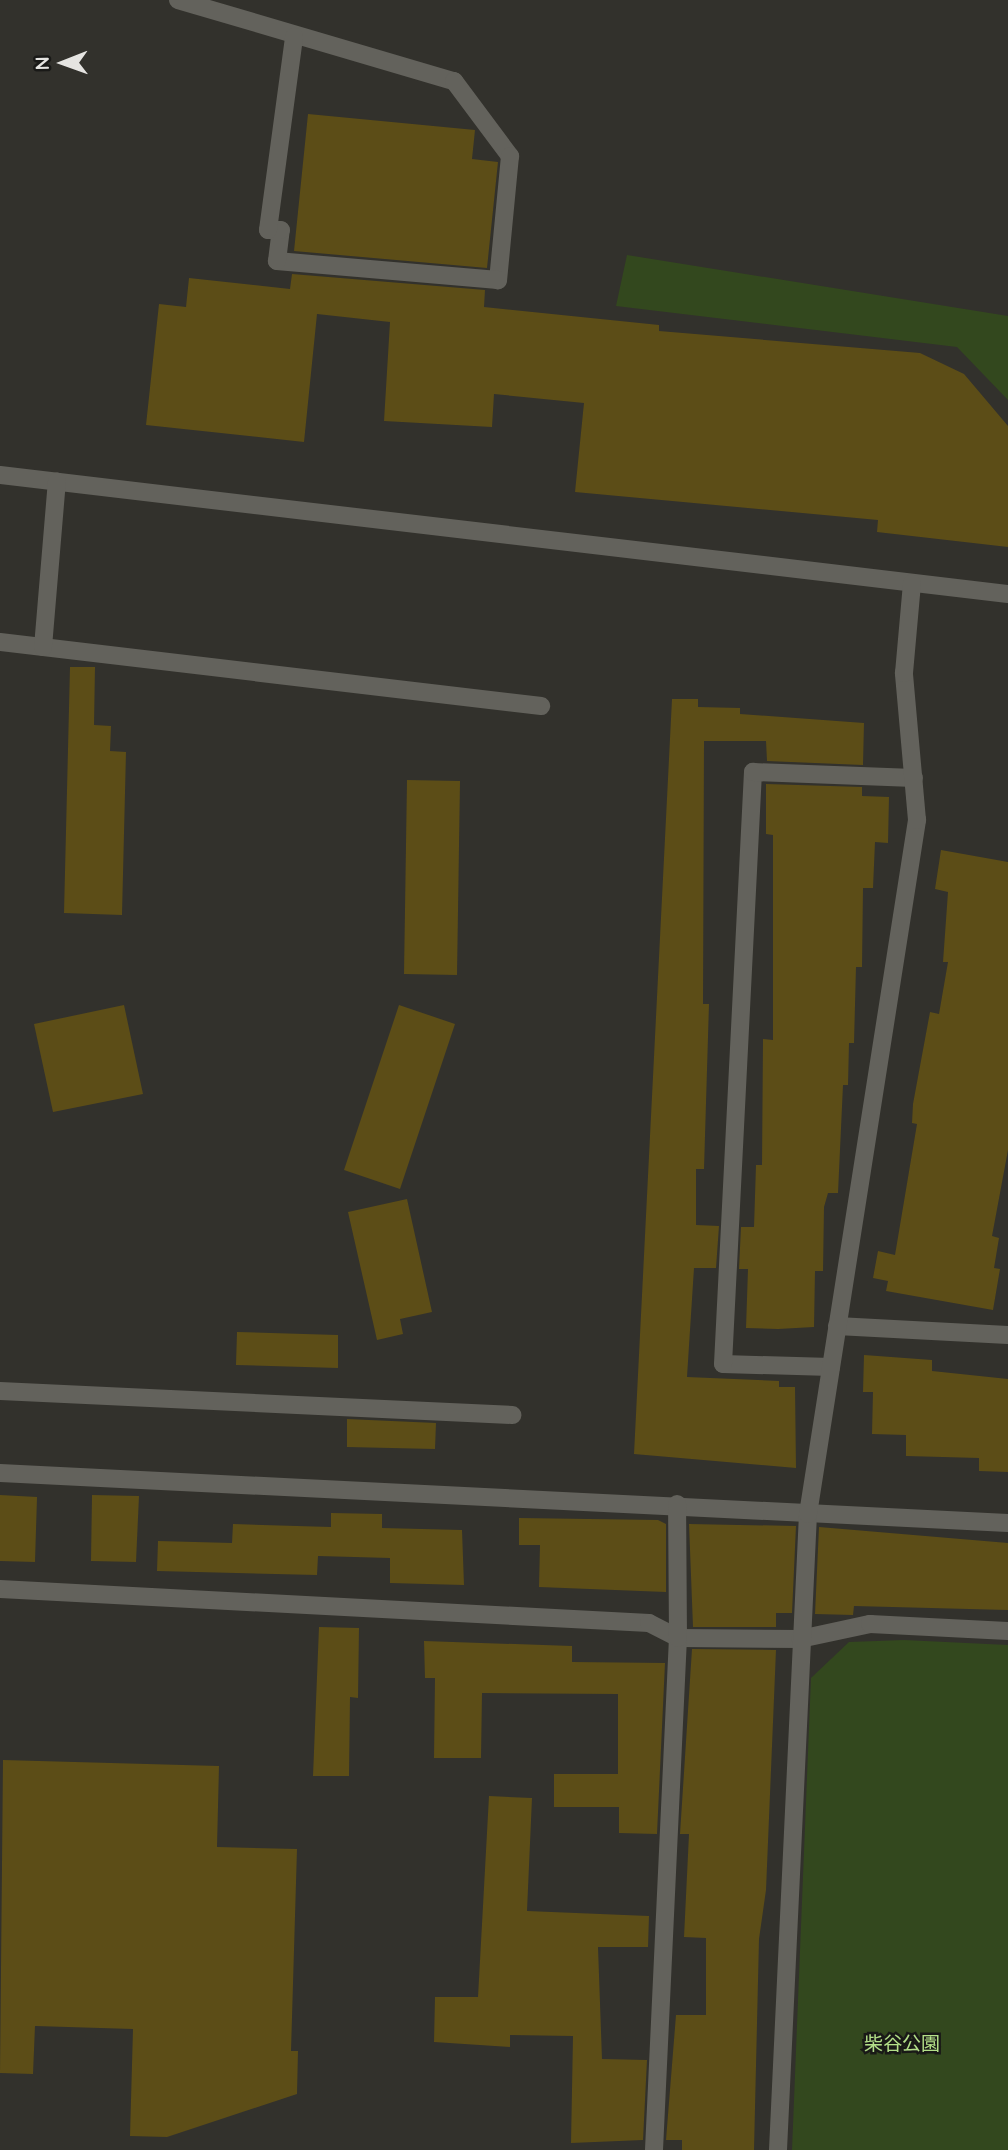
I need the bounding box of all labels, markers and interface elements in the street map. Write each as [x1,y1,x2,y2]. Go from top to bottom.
north arrow [28,28,98,98]
text: N [30,56,54,71]
park label: 柴谷公園 [864,2033,940,2055]

